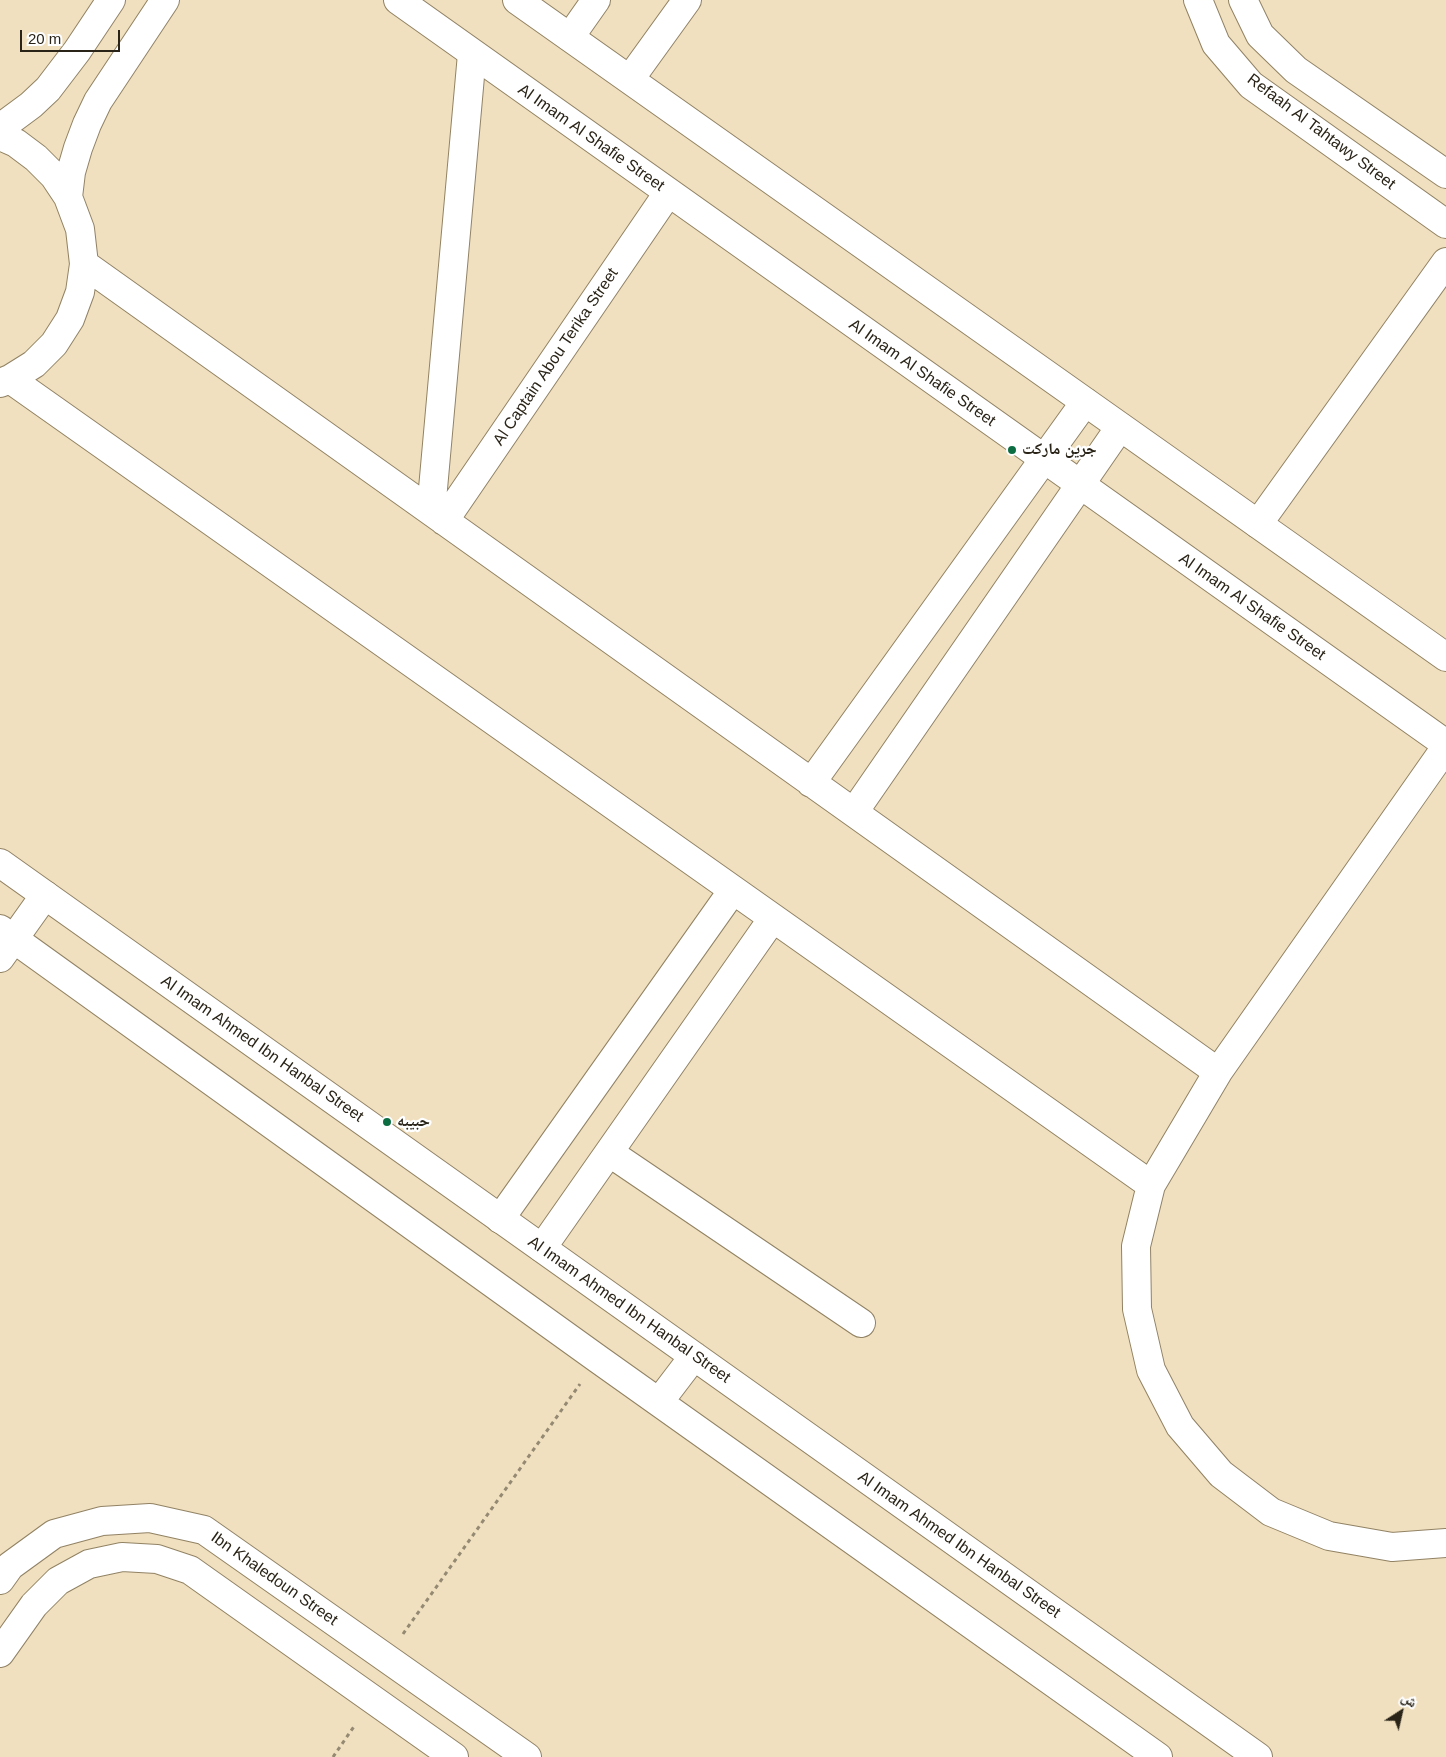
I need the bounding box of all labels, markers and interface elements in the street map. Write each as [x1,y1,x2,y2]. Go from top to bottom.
scale bar [22,20,122,52]
text: 20 m [28,30,61,47]
street label: Refaah Al Tahtawy Street [1243,70,1399,194]
street label: Al Imam Al Shafie Street [514,80,668,196]
street label: Al Captain Abou Terika Street [489,265,623,449]
street label: Al Imam Al Shafie Street [845,315,999,431]
place label: جرين ماركت [1022,440,1097,460]
marker: جرين ماركت [1006,444,1018,456]
street label: Al Imam Al Shafie Street [1175,549,1329,665]
street label: Al Imam Ahmed Ibn Hanbal Street [157,972,367,1126]
place label: حبيبه [397,1112,430,1132]
marker: حبيبه [381,1116,393,1128]
street label: Al Imam Ahmed Ibn Hanbal Street [524,1233,734,1387]
street label: Al Imam Ahmed Ibn Hanbal Street [854,1468,1064,1622]
street label: Ibn Khaledoun Street [207,1528,341,1630]
north arrow [1376,1687,1426,1737]
text: ش [1399,1689,1420,1711]

